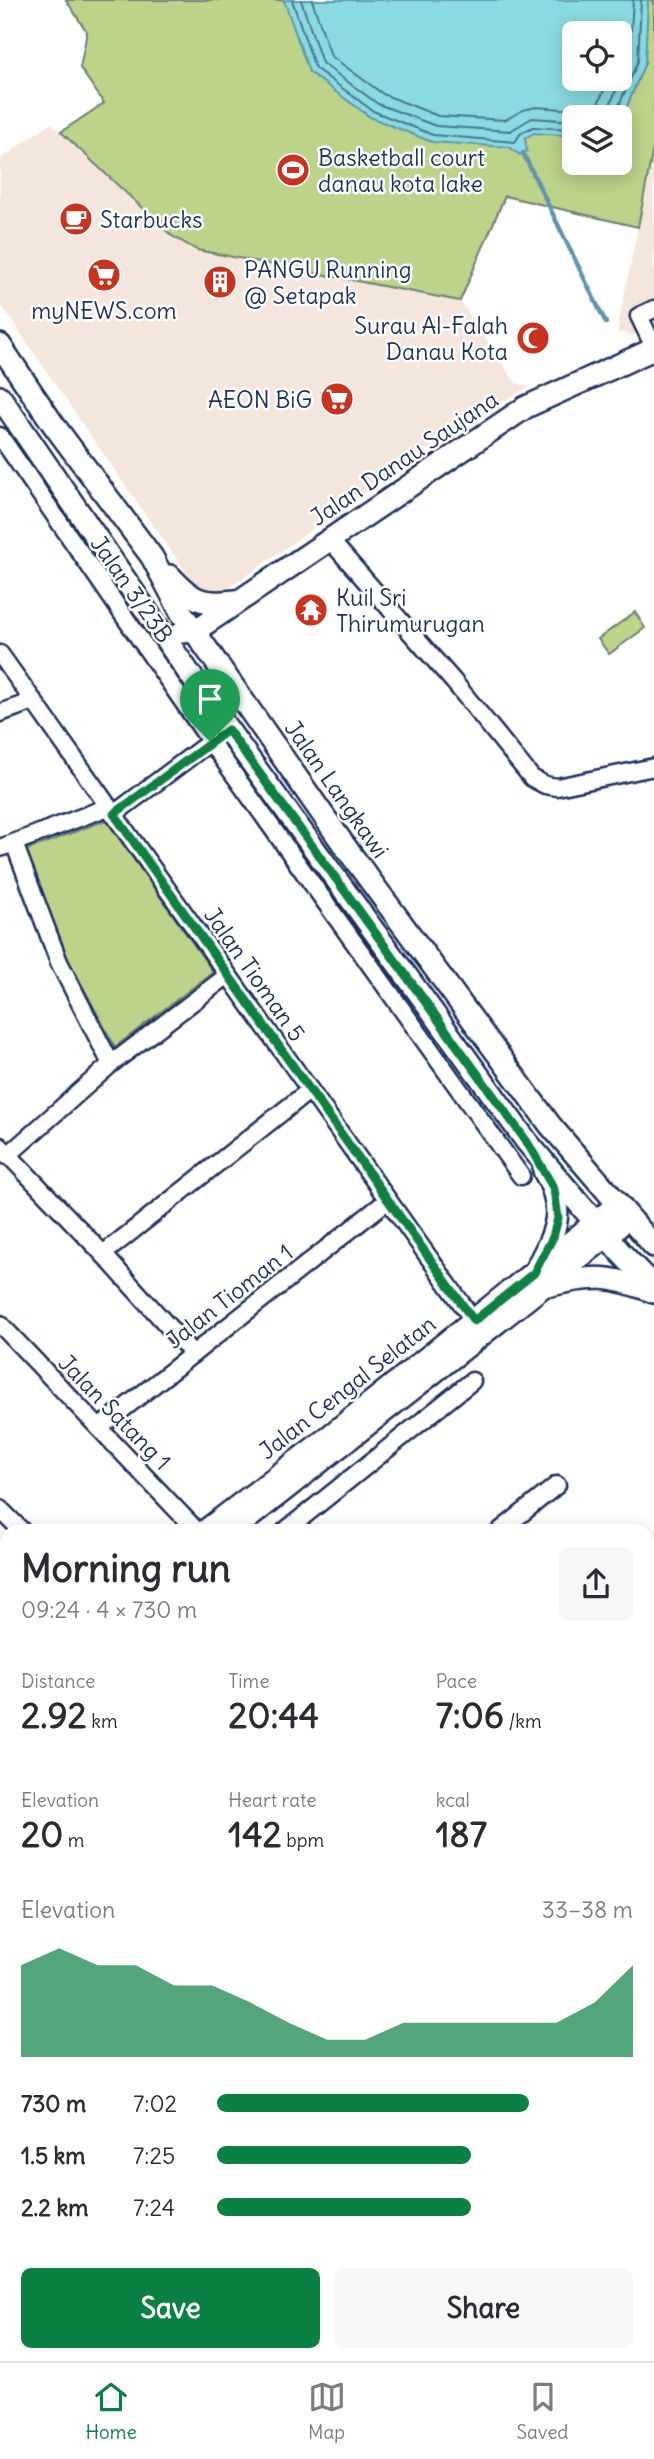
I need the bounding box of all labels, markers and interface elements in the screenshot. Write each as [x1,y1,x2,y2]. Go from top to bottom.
map controls [562,21,632,175]
button: locate [562,21,632,91]
button: layers [562,105,632,175]
place label: Basketball court danau kota lake [318,143,485,198]
sports icon: Basketball court danau kota lake [274,151,312,189]
cafe icon: Starbucks [57,200,95,238]
place label: Starbucks [100,205,203,234]
place label: PANGU Running @ Setapak [244,255,411,310]
supermarket icon: myNEWS.com [85,256,123,294]
building icon: PANGU Running @ Setapak [201,263,239,301]
place label: myNEWS.com [31,296,177,325]
place label: Surau Al-Falah Danau Kota [354,311,508,366]
mosque icon: Surau Al-Falah Danau Kota [514,319,552,357]
supermarket icon: AEON BiG [318,380,356,418]
street label: Jalan Danau Saujana [304,384,504,532]
place label: AEON BiG [208,385,312,414]
street label: Jalan 3/23B [85,530,179,648]
place label: Kuil Sri Thirumurugan [336,583,485,638]
temple icon: Kuil Sri Thirumurugan [292,591,330,629]
pin [180,669,240,741]
icon: arrive [191,680,229,718]
street label: Jalan Langkawi [279,715,395,863]
street label: Jalan Tioman 5 [198,901,312,1047]
street label: Jalan Tioman 1 [160,1237,298,1355]
street label: Jalan Cengal Selatan [253,1309,441,1465]
street label: Jalan Satang 1 [53,1348,177,1476]
text: Morning run [21,1545,231,1592]
button: share [559,1547,633,1621]
text: 09:24 · 4 × 730 m [21,1595,197,1624]
text: Distance [21,1669,95,1693]
text: Time [228,1669,269,1693]
text: Pace [436,1669,477,1693]
text: 2.92 [21,1693,87,1737]
text: 20:44 [228,1693,319,1737]
text: 7:06 [436,1693,504,1737]
text: km [87,1709,118,1733]
text: /km [504,1709,542,1733]
text: Elevation [21,1788,99,1812]
text: Heart rate [228,1788,316,1812]
text: kcal [436,1788,470,1812]
text: 20 [21,1812,63,1856]
text: 142 [228,1812,282,1856]
text: 187 [436,1812,487,1856]
text: m [63,1828,84,1852]
text: bpm [282,1828,324,1852]
text: Elevation [21,1895,115,1924]
text: 33–38 m [542,1895,633,1924]
text: 730 m [21,2089,86,2118]
text: 7:02 [133,2089,177,2118]
text: 1.5 km [21,2141,86,2170]
text: 7:25 [133,2141,175,2170]
text: 2.2 km [21,2193,88,2222]
text: 7:24 [133,2193,175,2222]
button: Save [21,2268,320,2348]
button: Share [334,2268,633,2348]
tab: Home [85,2378,137,2444]
tab: Map [308,2378,346,2444]
tab: Saved [517,2378,569,2444]

